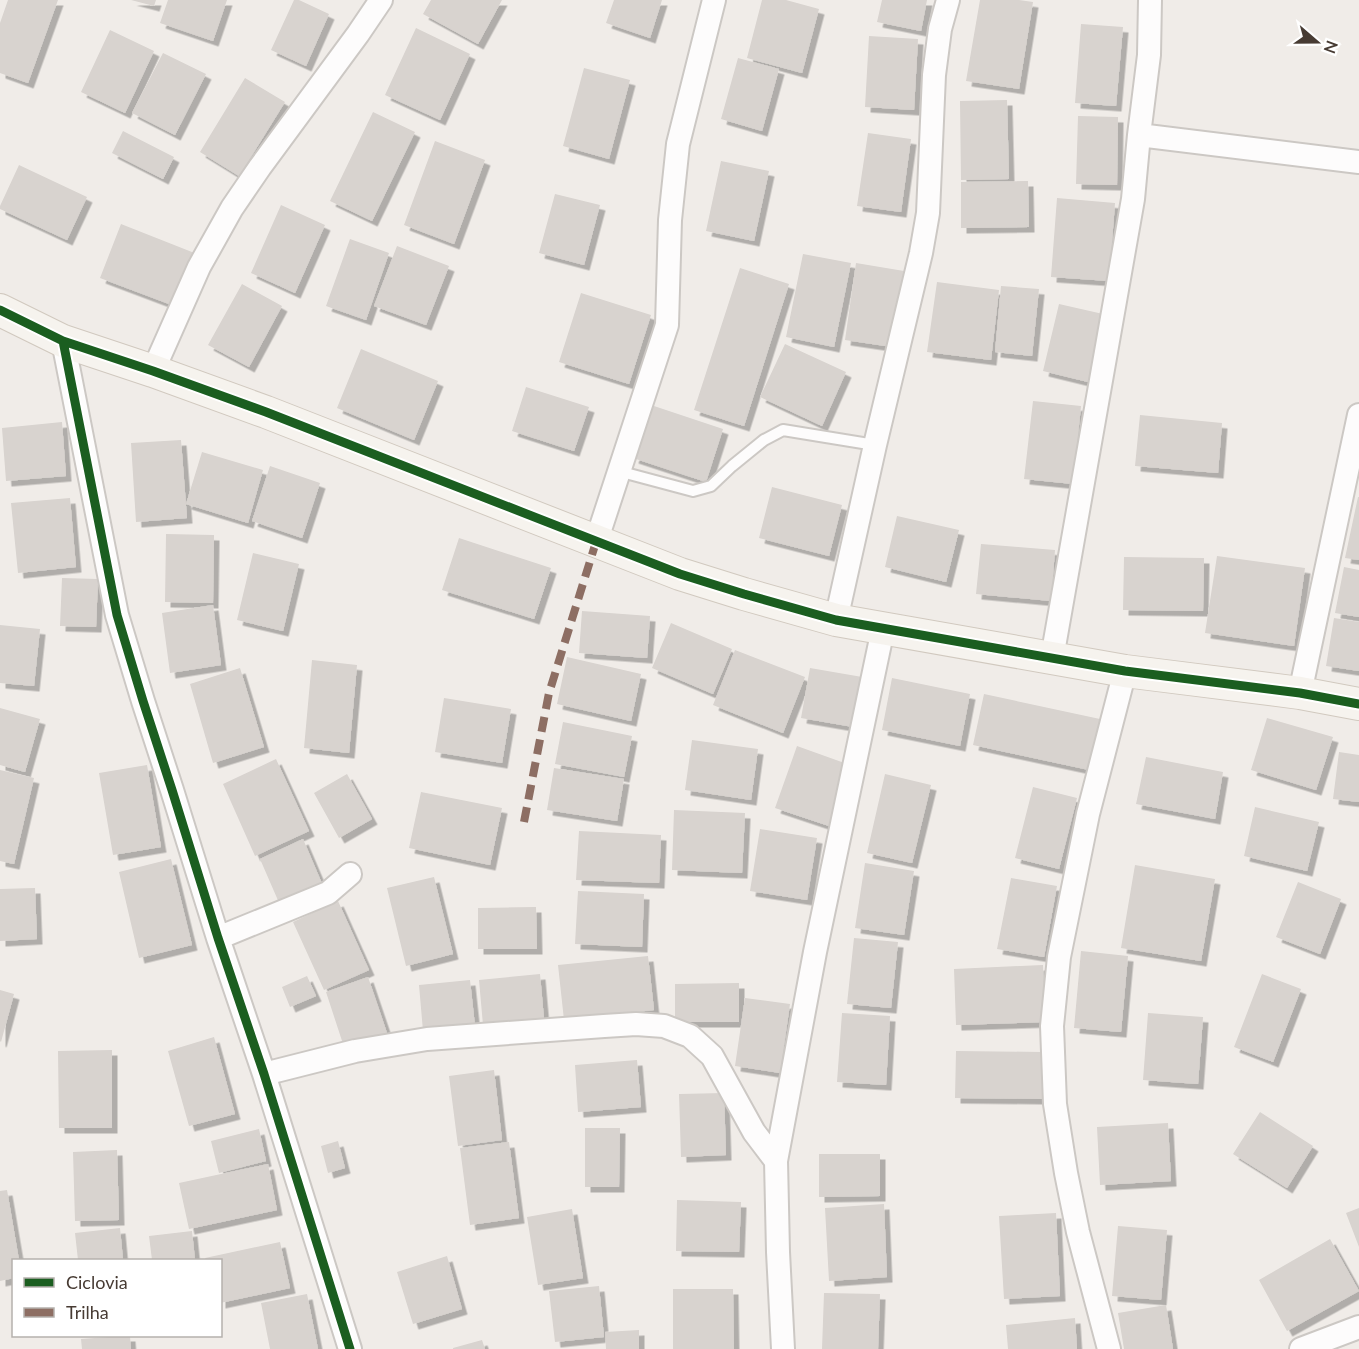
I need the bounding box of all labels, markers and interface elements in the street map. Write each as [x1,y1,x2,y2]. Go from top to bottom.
north arrow [1287,12,1347,72]
text: N [1321,38,1343,56]
legend [12,1259,222,1337]
text: Ciclovia [66,1271,128,1293]
text: Trilha [66,1301,109,1323]

